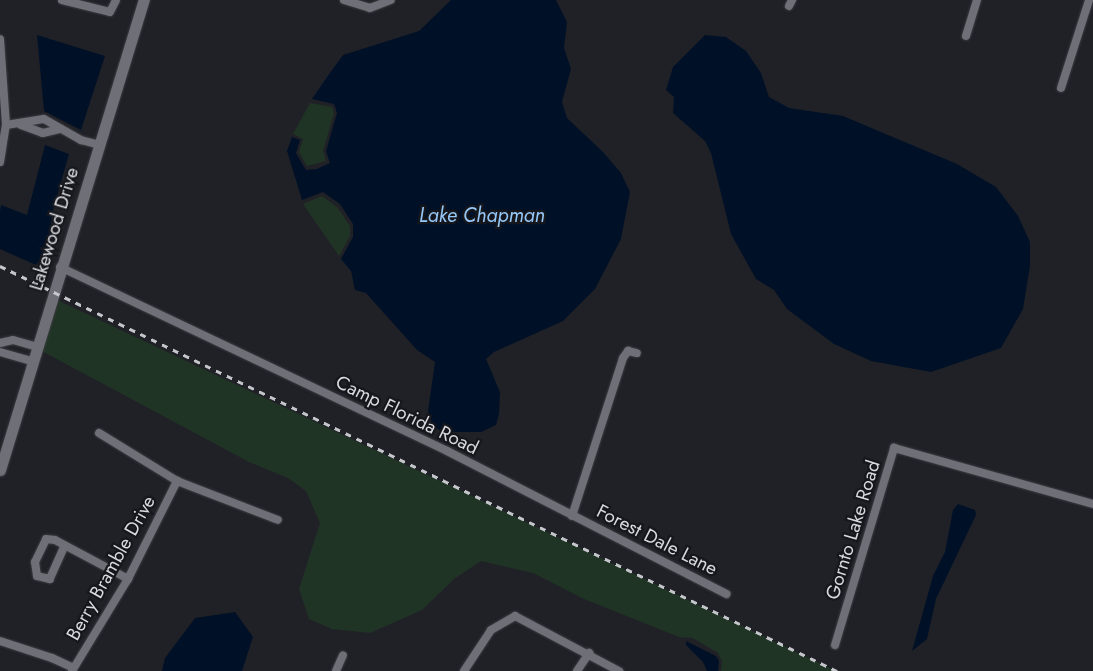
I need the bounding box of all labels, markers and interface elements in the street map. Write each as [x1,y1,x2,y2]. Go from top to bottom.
street label: Lakewood Drive [24,165,84,293]
water label: Lake Chapman [419,203,545,227]
street label: Camp Florida Road [332,371,482,459]
street label: Gornto Lake Road [821,458,885,602]
street label: Berry Bramble Drive [62,492,160,644]
street label: Forest Dale Lane [593,500,721,580]

